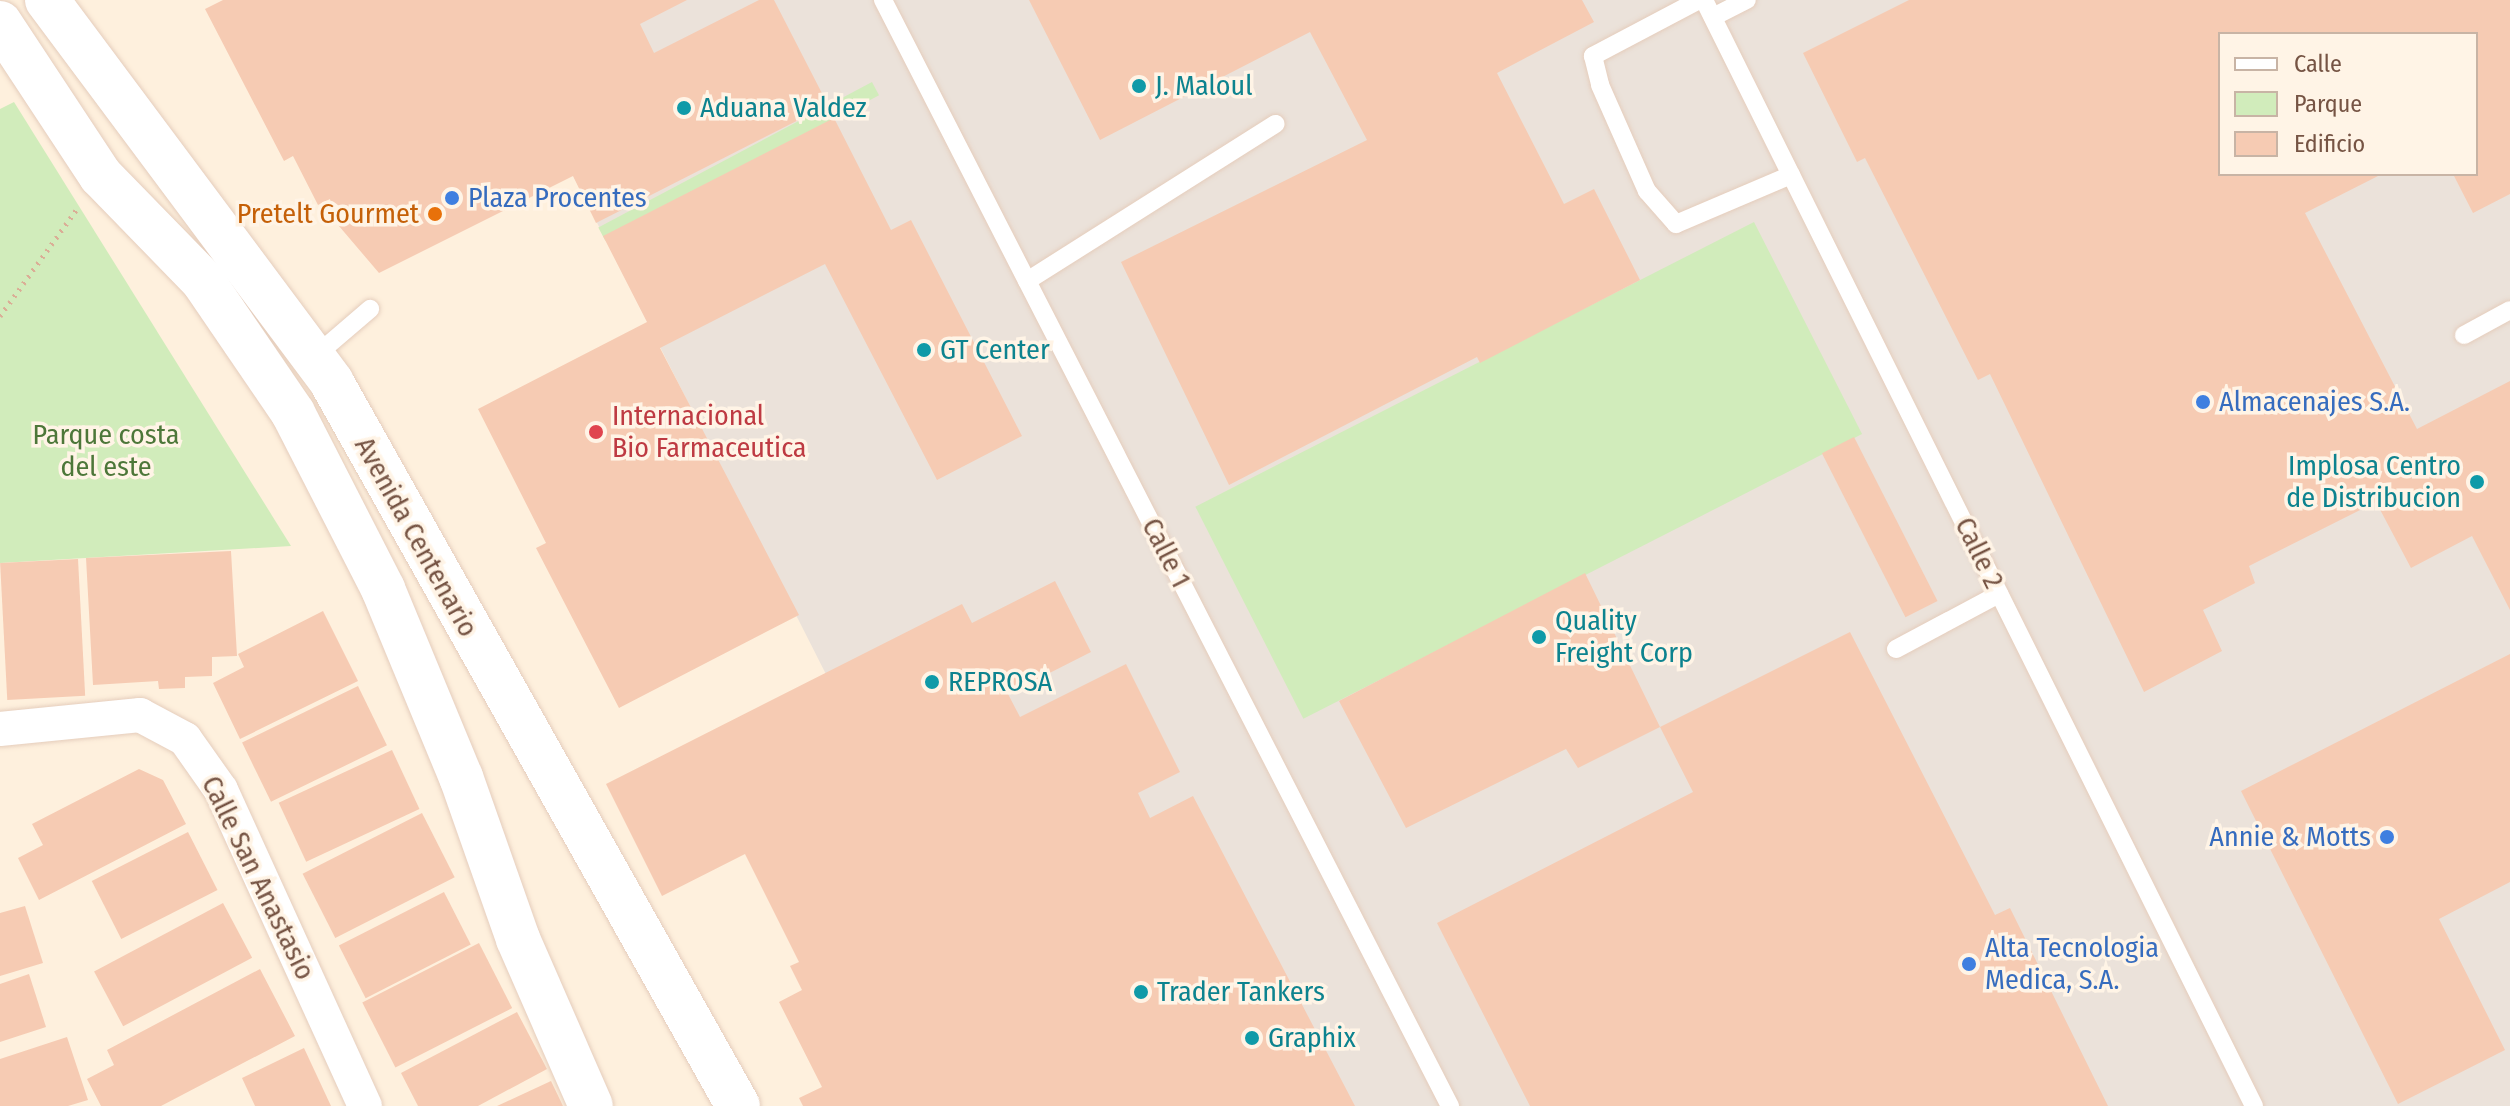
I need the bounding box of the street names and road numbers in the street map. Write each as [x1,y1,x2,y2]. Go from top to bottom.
street label: Avenida Centenario [347,431,485,643]
street label: Calle 2 [1948,512,2010,594]
street label: Calle 1 [1134,513,1198,593]
street label: Calle San Anastasio [194,771,322,985]

